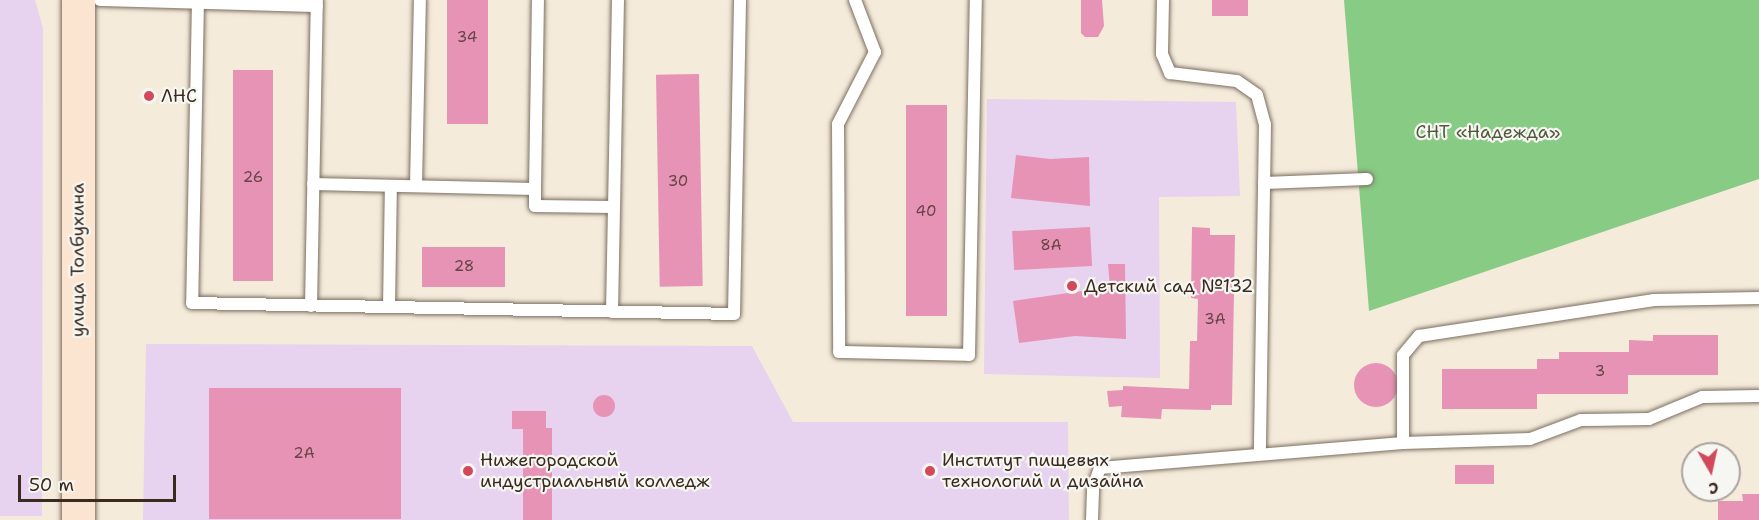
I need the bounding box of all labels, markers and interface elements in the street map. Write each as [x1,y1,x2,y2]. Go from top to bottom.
house number: 34 [457,29,477,47]
place label: ЛНС [161,85,197,107]
marker: ЛНС [142,89,156,103]
park label: СНТ «Надежда» [1416,121,1560,143]
house number: 26 [243,169,263,187]
house number: 30 [668,173,688,191]
street label: улица Толбухина [67,183,89,337]
house number: 40 [916,203,936,221]
house number: 8А [1040,237,1062,255]
house number: 28 [454,258,474,276]
place label: Детский сад №132 [1084,275,1253,297]
marker: Детский сад №132 [1065,279,1079,293]
house number: 3А [1204,311,1226,329]
house number: 3 [1595,363,1605,381]
north arrow [1681,442,1741,502]
house number: 2А [293,445,315,463]
place label: Нижегородской индустриальный колледж [480,450,710,492]
place label: Институт пищевых технологий и дизайна [942,450,1144,492]
scale bar [21,463,178,501]
marker: Нижегородской индустриальный колледж [461,464,475,478]
marker: Институт пищевых технологий и дизайна [923,464,937,478]
text: 50 m [29,473,74,497]
text: С [1707,477,1720,499]

